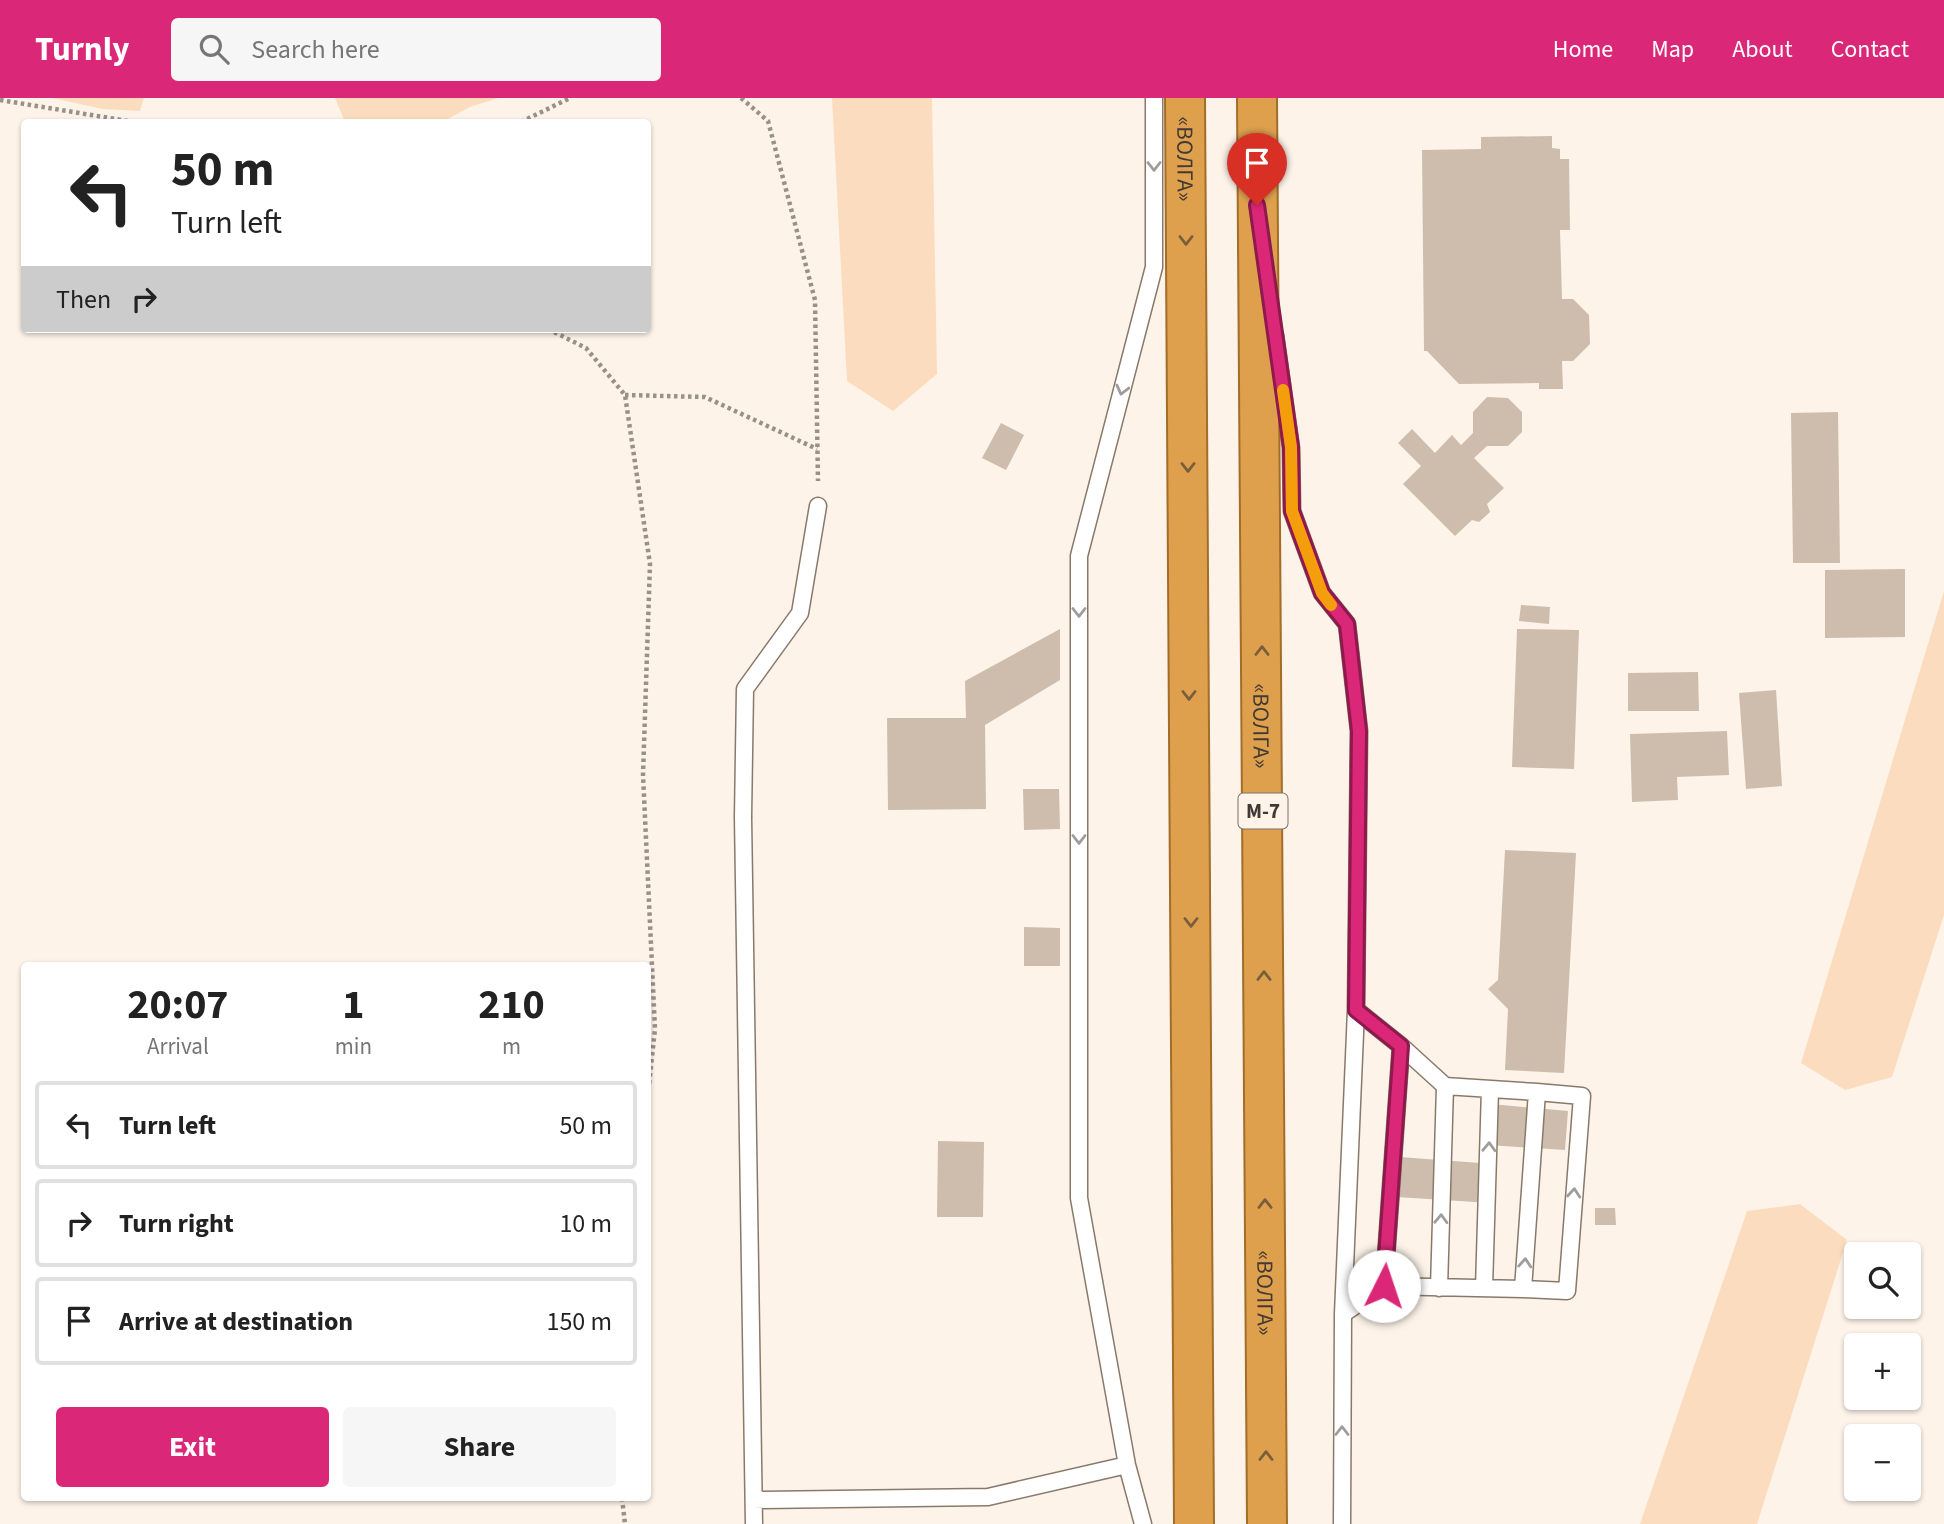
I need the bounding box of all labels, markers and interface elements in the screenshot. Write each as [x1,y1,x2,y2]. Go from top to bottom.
search box [171,18,661,81]
text: Turnly [35,26,129,73]
icon: search [195,30,233,68]
text: Search here [251,31,380,68]
text: Home [1553,32,1613,67]
text: Map [1651,32,1694,67]
text: About [1732,32,1793,67]
text: Contact [1831,32,1909,67]
street label: «ВОЛГА» [1168,116,1202,202]
pin [1227,133,1287,205]
text: 50 m [171,135,275,205]
icon: arrive [1238,144,1276,182]
icon: left [56,147,147,238]
one-way arrow [1146,161,1162,172]
text: Turn left [171,200,282,246]
one-way arrow [1178,235,1194,245]
icon: right [125,280,163,318]
text: Then [56,281,111,318]
one-way arrow [1116,384,1130,396]
one-way arrow [1180,462,1196,473]
one-way arrow [1071,607,1087,618]
one-way arrow [1254,645,1269,656]
street label: «ВОЛГА» [1244,683,1278,769]
one-way arrow [1181,690,1197,700]
road number: М-7 [1238,794,1288,828]
one-way arrow [1071,835,1087,845]
one-way arrow [1183,917,1199,928]
one-way arrow [1256,971,1271,982]
text: 20:07 [127,975,229,1035]
text: 1 [342,975,364,1035]
text: 210 [478,975,545,1035]
text: Arrival [147,1030,209,1063]
text: min [335,1030,372,1063]
text: m [502,1030,521,1063]
icon: left [60,1106,98,1144]
text: Turn left [119,1107,216,1144]
text: 50 m [559,1107,612,1144]
one-way arrow [1481,1141,1496,1152]
one-way arrow [1566,1187,1581,1198]
one-way arrow [1257,1198,1272,1209]
icon: right [60,1204,98,1242]
text: Turn right [119,1205,234,1242]
text: 10 m [559,1205,612,1242]
one-way arrow [1433,1214,1448,1225]
map controls [1844,1242,1921,1501]
button: search [1844,1242,1921,1319]
position arrow [1347,1249,1421,1323]
street label: «ВОЛГА» [1248,1250,1282,1336]
one-way arrow [1517,1257,1532,1268]
icon: arrive [60,1302,98,1340]
text: Arrive at destination [119,1303,353,1340]
text: 150 m [546,1303,612,1340]
button: + [1844,1333,1921,1410]
button: Exit [56,1407,329,1487]
button: Share [343,1407,616,1487]
button: − [1844,1424,1921,1501]
one-way arrow [1334,1426,1350,1436]
one-way arrow [1258,1450,1274,1461]

